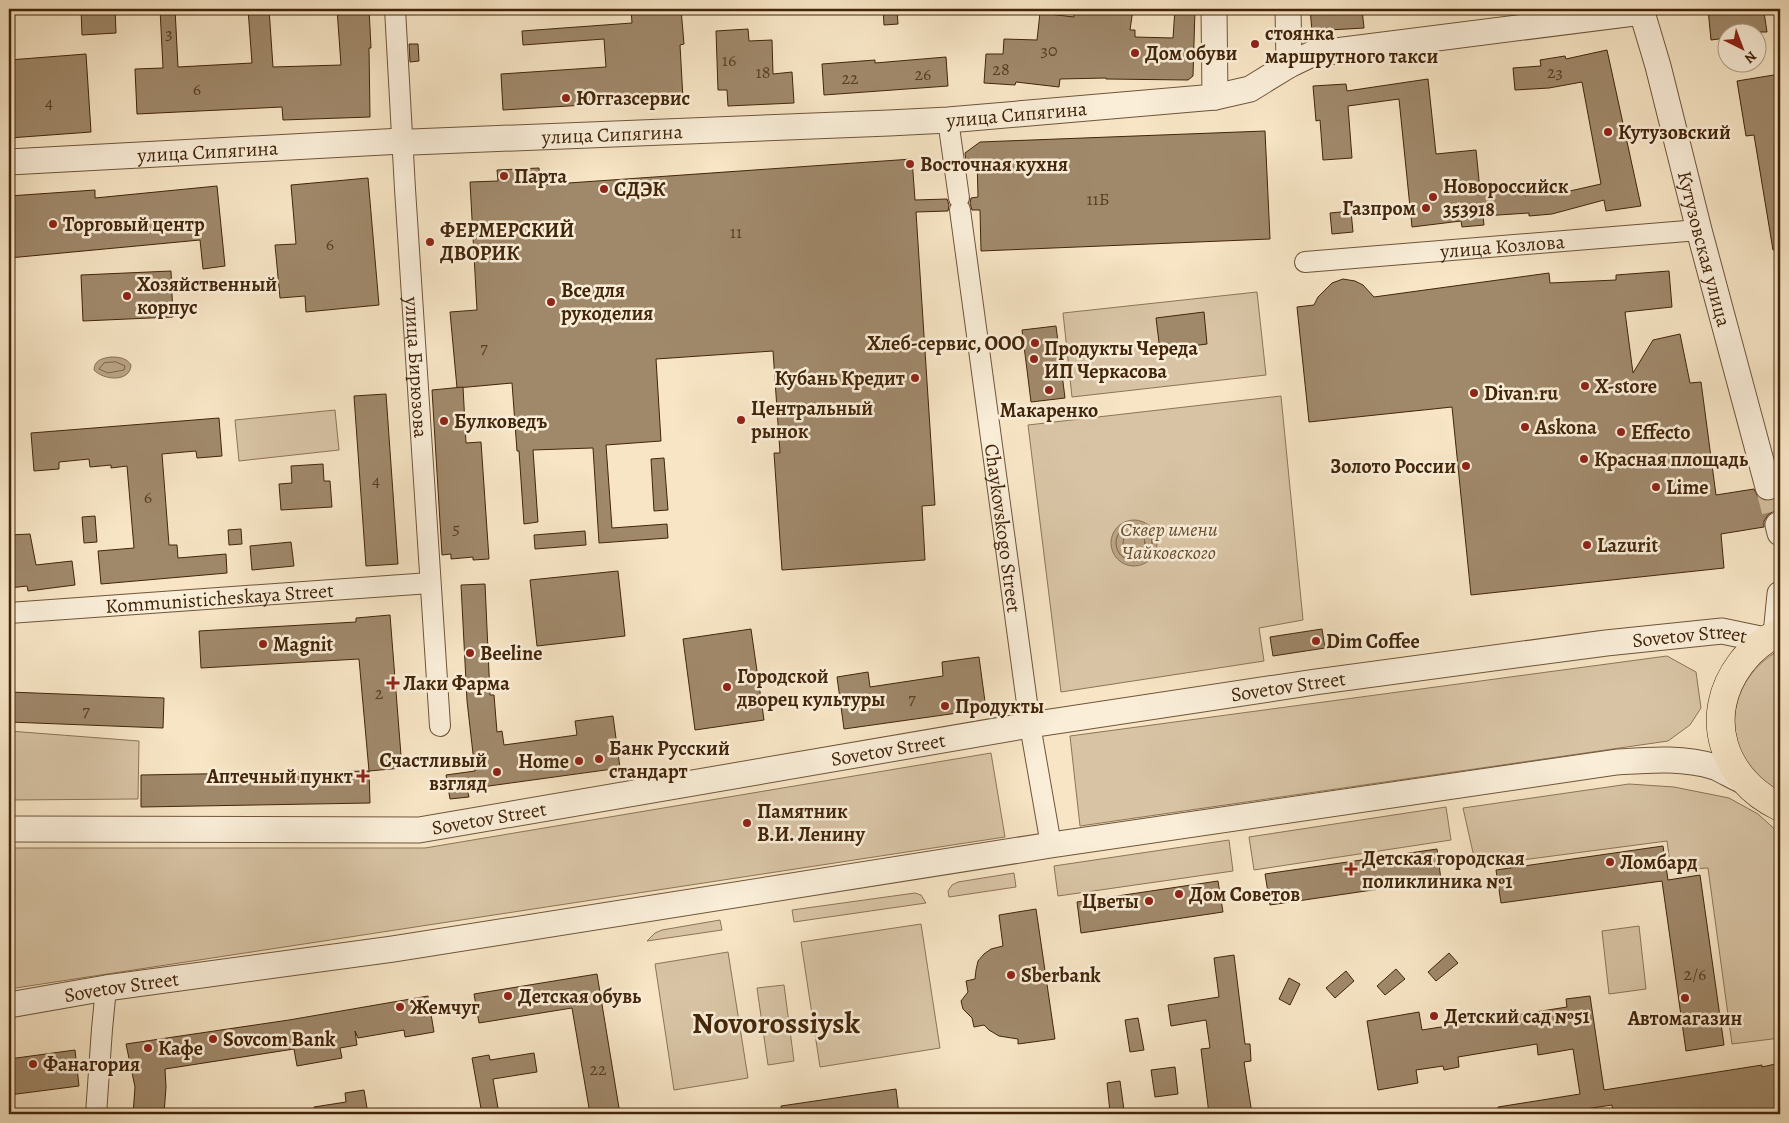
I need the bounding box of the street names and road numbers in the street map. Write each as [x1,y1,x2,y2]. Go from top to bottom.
street label: улица Сипягина [944,95,1089,134]
street label: улица Сипягина [540,118,684,150]
street label: улица Сипягина [136,134,280,169]
street label: Кутузовская улица [1671,168,1738,330]
street label: улица Козлова [1438,227,1566,265]
street label: улица Бирюзова [398,295,435,440]
street label: Chaykovskogo Street [978,442,1028,614]
street label: Kommunisticheskaya Street [104,576,335,620]
street label: Sovetov Street [1631,617,1750,654]
street label: Sovetov Street [1229,664,1348,708]
street label: Sovetov Street [829,726,948,772]
street label: Sovetov Street [430,795,549,841]
street label: Sovetov Street [62,965,181,1009]

